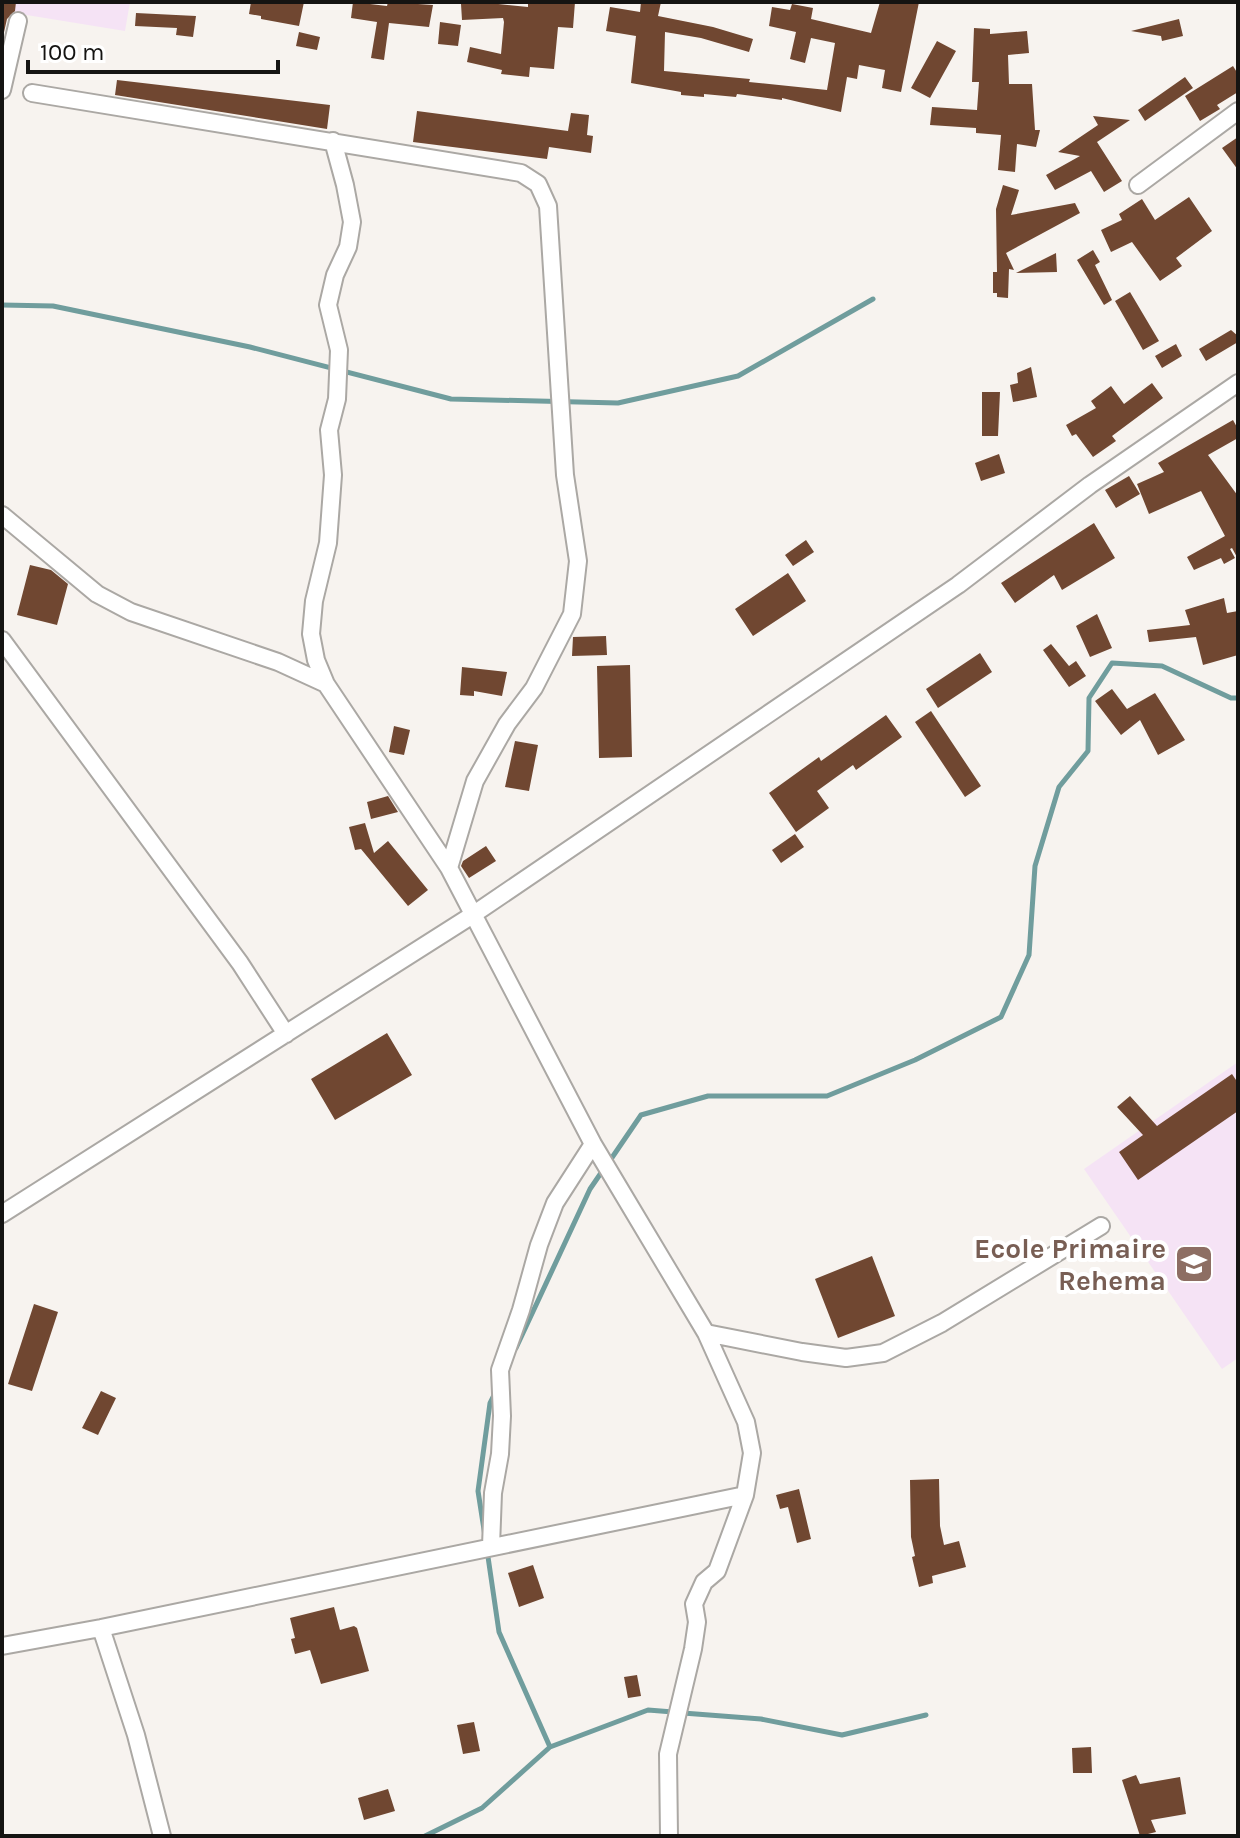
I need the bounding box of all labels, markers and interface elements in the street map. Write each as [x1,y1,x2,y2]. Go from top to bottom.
scale bar [28,24,278,74]
text: 100 m [40,38,105,66]
place label: Ecole Primaire Rehema [974,1232,1166,1297]
school or university icon: Ecole Primaire Rehema [1173,1243,1215,1285]

